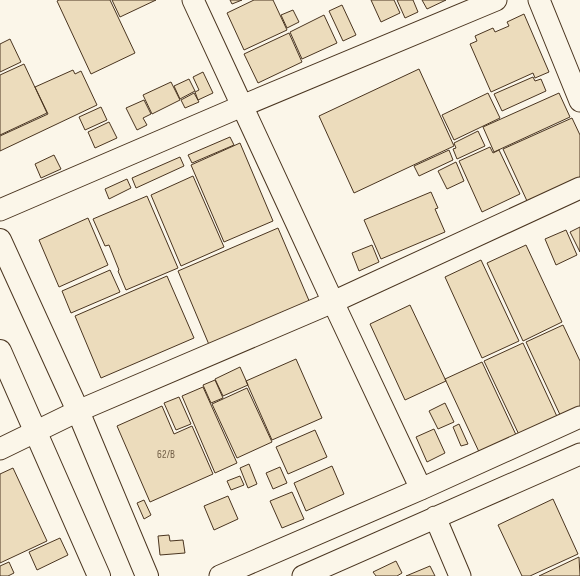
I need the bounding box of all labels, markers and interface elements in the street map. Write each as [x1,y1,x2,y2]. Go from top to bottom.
house number: 62/B [157,448,175,461]

